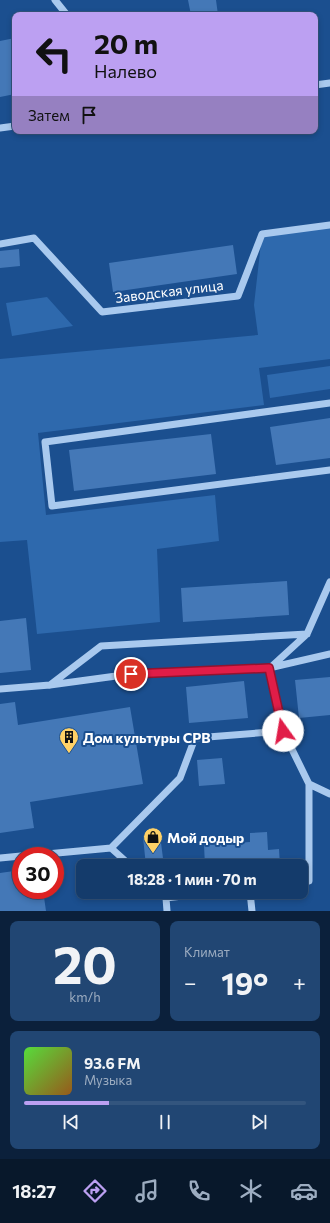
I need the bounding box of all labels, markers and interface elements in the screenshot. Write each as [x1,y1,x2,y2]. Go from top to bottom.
text: 20 m [94,26,158,60]
icon: left [28,28,80,80]
text: Налево [94,60,157,82]
icon: arrive [78,104,100,126]
text: Затем [28,106,70,124]
street label: Заводская улица [114,276,224,306]
pin [114,657,148,691]
icon: arrive [120,663,142,685]
position arrow [262,710,304,752]
building icon: Дом культуры СРВ [58,726,80,754]
place label: Дом культуры СРВ [83,729,211,746]
shop icon: Мой додыр [142,826,164,854]
place label: Мой додыр [167,829,244,846]
speed limit sign: 30 [12,847,64,899]
text: 18:28 · 1 мин · 70 m [127,870,257,888]
text: 20 [53,931,117,995]
text: Климат [184,944,230,960]
text: 19° [221,964,268,1001]
text: − [184,969,197,996]
text: + [293,969,306,996]
text: km/h [69,989,101,1005]
text: 93.6 FM [84,1054,141,1072]
text: Музыка [84,1072,132,1088]
icon: previous [60,1111,82,1133]
icon: pause [154,1111,176,1133]
icon: next [248,1111,270,1133]
icon: directions [81,1177,109,1205]
icon: music [133,1177,161,1205]
icon: phone [185,1177,213,1205]
icon: climate [237,1177,265,1205]
icon: car [290,1177,318,1205]
text: 18:27 [12,1180,56,1202]

